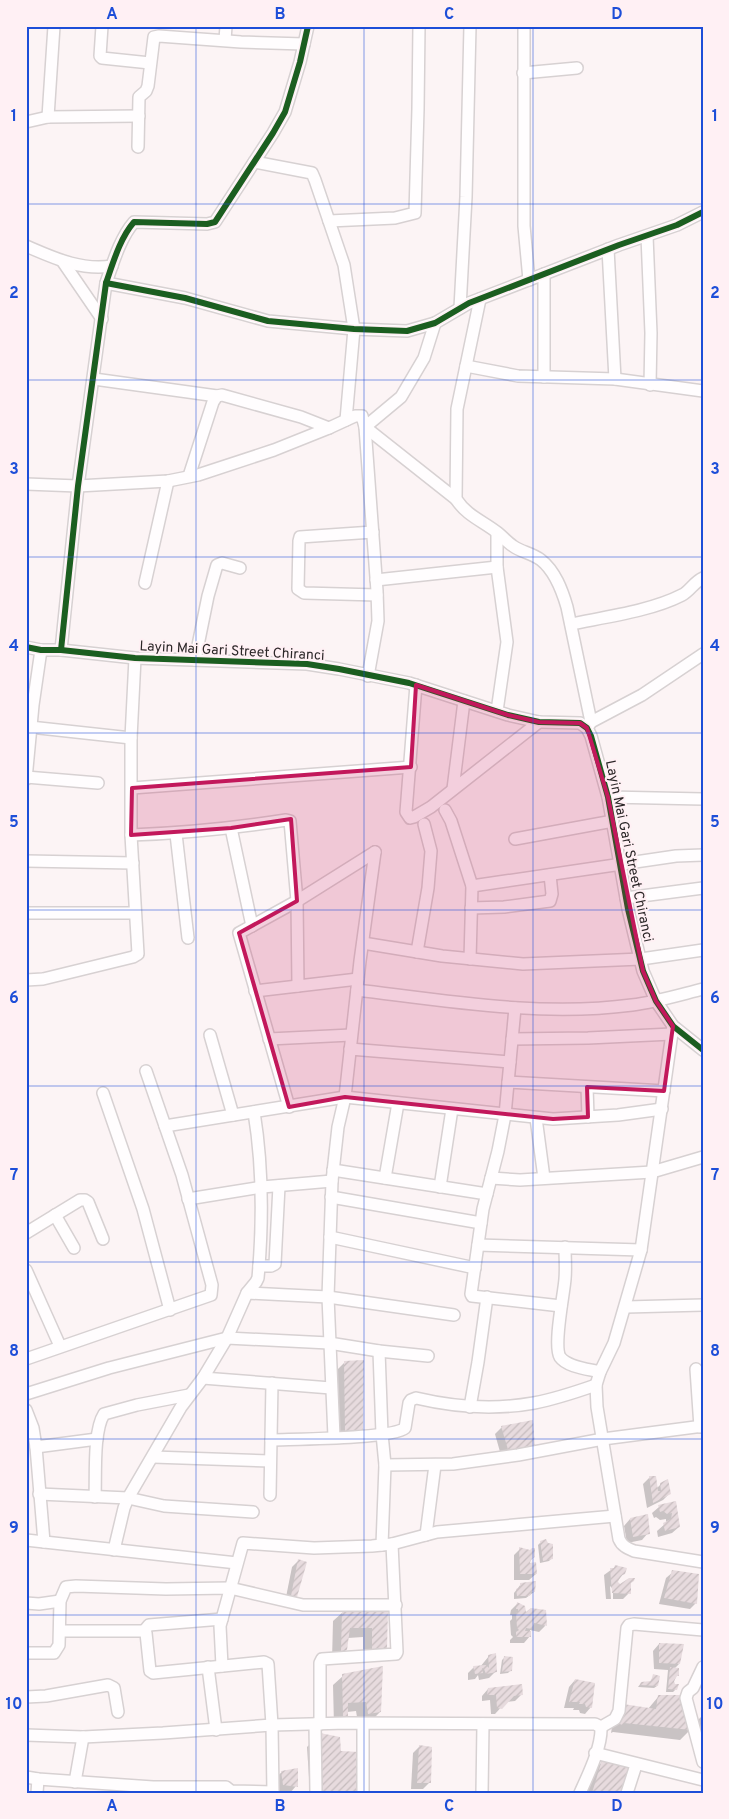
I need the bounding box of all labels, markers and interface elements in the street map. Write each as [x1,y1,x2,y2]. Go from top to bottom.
text: A [106,5,118,25]
text: B [274,5,286,25]
text: C [444,5,454,25]
text: D [611,5,623,25]
text: 1 [11,107,17,127]
text: 1 [712,107,718,127]
text: 2 [9,284,19,304]
text: 2 [710,284,720,304]
text: 3 [9,460,19,480]
text: 3 [710,460,720,480]
text: 4 [9,637,19,657]
text: 4 [710,637,720,657]
street label: Layin Mai Gari Street Chiranci [139,638,325,665]
street label: Layin Mai Gari Street Chiranci [601,759,656,944]
text: 5 [9,813,19,833]
text: 5 [710,813,720,833]
text: 6 [9,989,19,1009]
text: 6 [710,989,720,1009]
text: 7 [10,1166,18,1186]
text: 7 [711,1166,719,1186]
text: 8 [9,1342,19,1362]
text: 8 [710,1342,720,1362]
text: 9 [9,1519,19,1539]
text: 9 [710,1519,720,1539]
text: 10 [6,1695,22,1715]
text: 10 [707,1695,723,1715]
text: A [106,1797,118,1817]
text: B [274,1797,286,1817]
text: C [444,1797,454,1817]
text: D [611,1797,623,1817]

